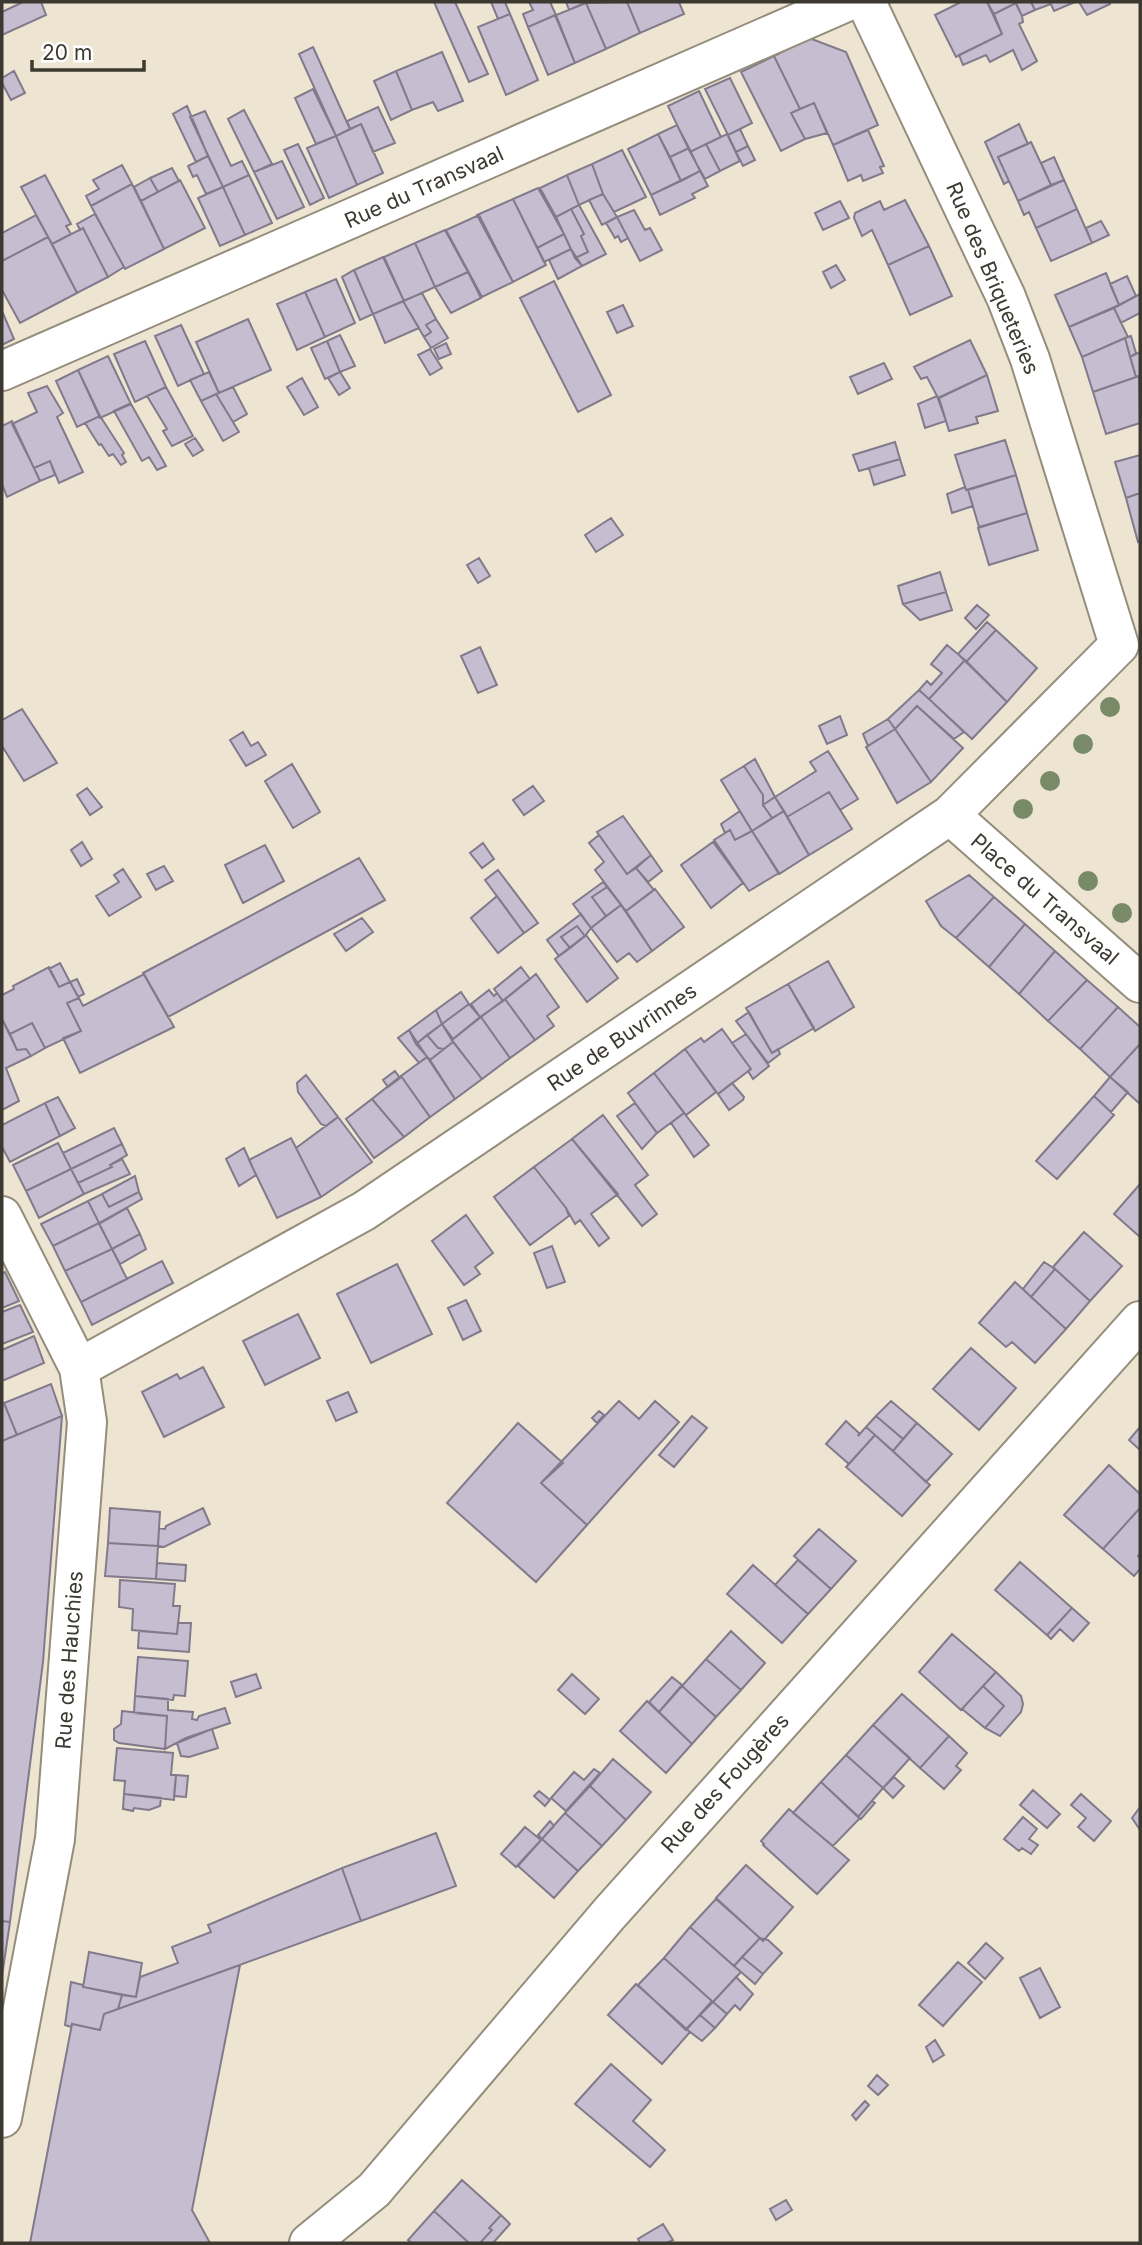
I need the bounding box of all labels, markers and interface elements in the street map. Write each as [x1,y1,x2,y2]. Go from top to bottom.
scale bar [32,28,144,72]
text: 20 m [42,40,92,65]
street label: Rue du Transvaal [341,141,507,233]
street label: Rue des Briqueteries [941,178,1045,378]
street label: Place du Transvaal [966,828,1124,970]
street label: Rue de Buvrinnes [543,978,701,1096]
street label: Rue des Hauchies [50,1570,88,1750]
street label: Rue des Fougères [656,1708,794,1858]

